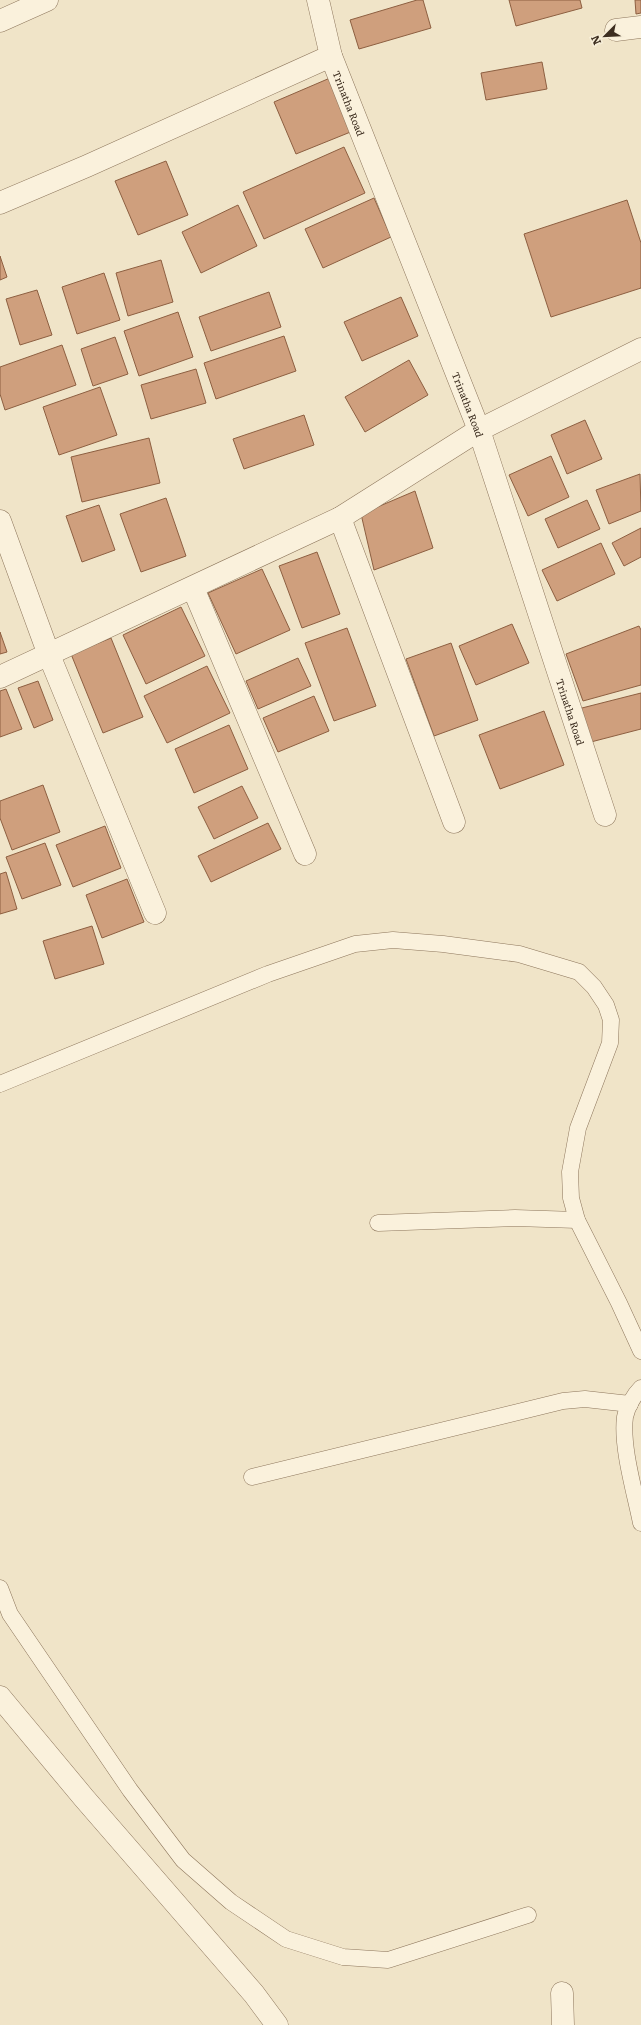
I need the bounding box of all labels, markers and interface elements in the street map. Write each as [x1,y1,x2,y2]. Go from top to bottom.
north arrow [585,16,625,56]
text: N [586,33,604,48]
street label: Trinatha Road [330,68,369,138]
street label: Trinatha Road [449,369,488,439]
street label: Trinatha Road [553,676,589,747]

